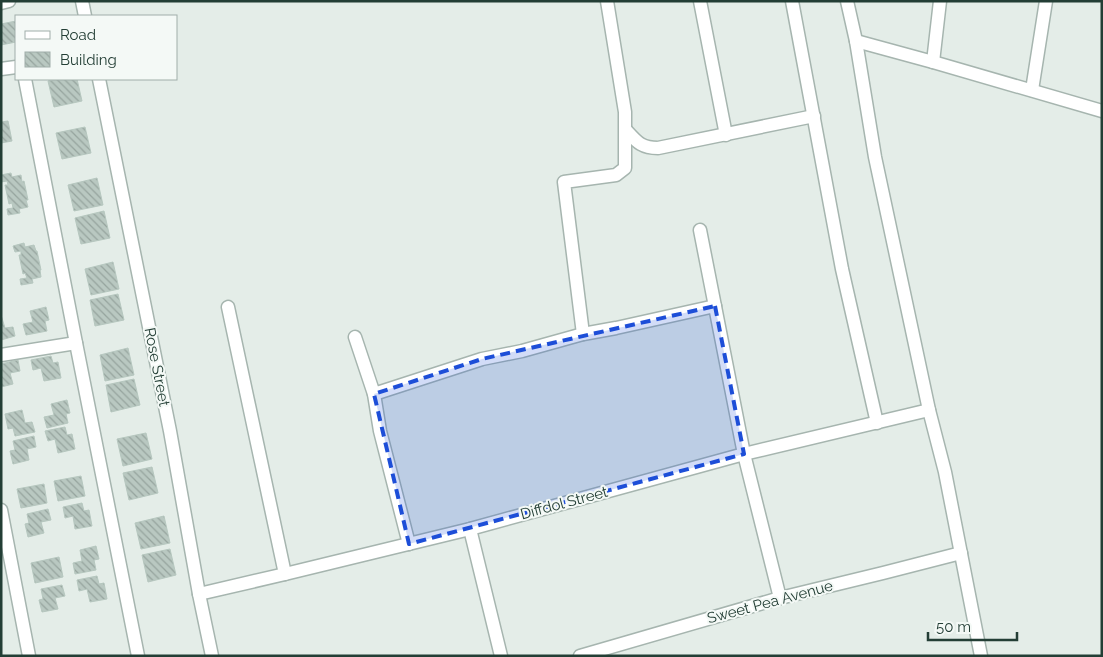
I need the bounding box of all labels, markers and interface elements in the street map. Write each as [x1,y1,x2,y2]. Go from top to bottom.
legend [15,15,178,80]
text: Road [60,26,96,44]
text: Building [60,51,117,69]
street label: Rose Street [141,326,173,408]
street label: Diffdol Street [518,483,610,523]
street label: Sweet Pea Avenue [705,577,835,627]
scale bar [928,610,1017,642]
text: 50 m [936,618,971,636]

